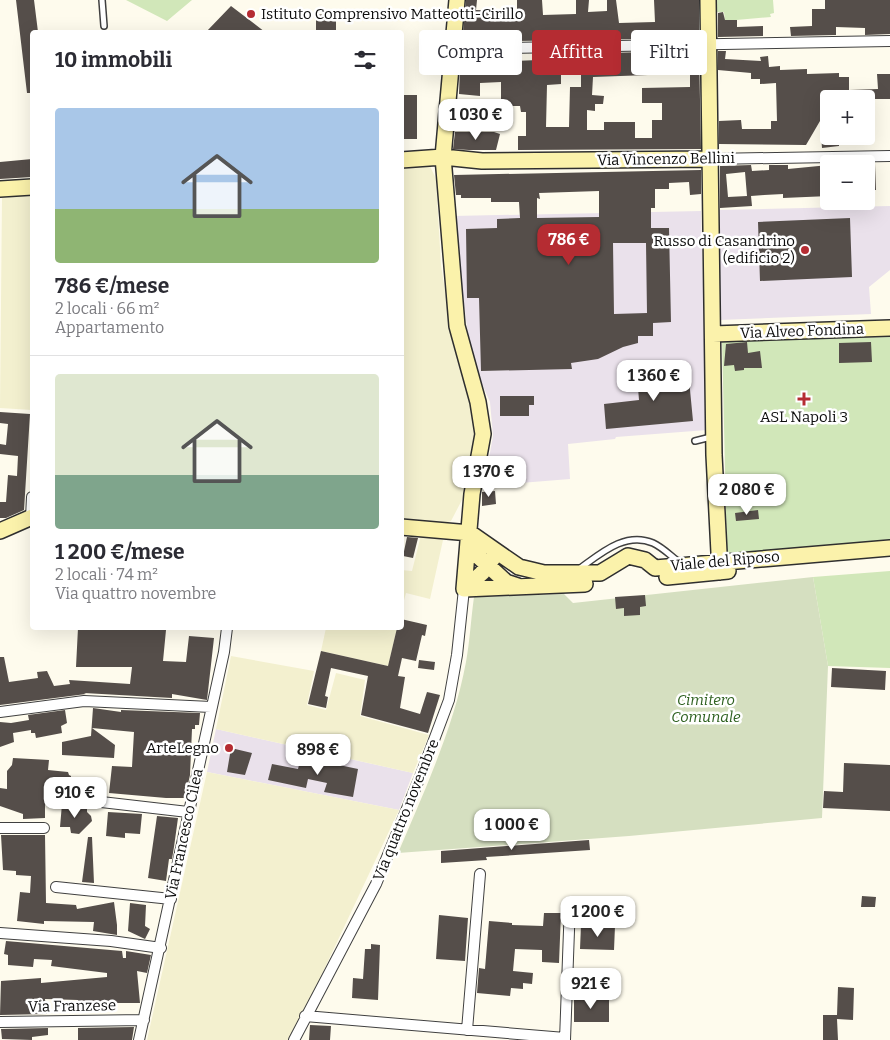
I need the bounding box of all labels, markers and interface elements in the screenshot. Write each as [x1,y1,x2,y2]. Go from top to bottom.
place label: Istituto Comprensivo Matteotti-Cirillo [261,5,523,23]
marker: Istituto Comprensivo Matteotti-Cirillo [245,8,257,20]
chip: Compra [419,30,522,75]
chip: Affitta [532,30,621,75]
chip: Filtri [631,30,707,75]
icon: filters [351,46,379,74]
text: 10 immobili [55,47,172,73]
map controls [820,90,875,210]
button: + [820,90,875,145]
pin: 1 030 € [430,98,522,141]
text: 1 030 € [449,105,503,124]
icon: home [172,141,262,231]
street label: Via Vincenzo Bellini [597,149,735,169]
button: − [820,155,875,210]
pin: 786 € [534,224,604,266]
text: 786 € [548,230,590,249]
place label: Russo di Casandrino (edificio 2) [653,232,795,267]
marker: Russo di Casandrino (edificio 2) [799,244,811,256]
text: 786 €/mese [55,273,169,299]
text: 2 locali · 66 m² [55,299,159,318]
text: Appartamento [55,318,164,337]
street label: Via Alveo Fondina [740,320,864,342]
pin: 1 360 € [608,360,700,402]
text: 1 360 € [628,366,680,385]
marker: ASL Napoli 3 [797,392,811,406]
icon: home [172,406,262,496]
place label: ASL Napoli 3 [760,408,848,426]
pin: 1 370 € [443,456,535,498]
text: 1 370 € [463,462,515,481]
pin: 2 080 € [701,474,793,516]
text: 2 080 € [719,480,775,499]
text: 1 200 €/mese [55,539,185,565]
street label: Viale del Riposo [670,547,780,575]
text: 2 locali · 74 m² [55,565,158,584]
text: Via quattro novembre [55,584,216,603]
park label: Cimitero Comunale [671,691,741,726]
pin: 898 € [283,734,353,776]
street label: Via quattro novembre [369,736,443,884]
place label: ArteLegno [146,739,219,757]
text: 898 € [297,740,339,759]
marker: ArteLegno [223,742,235,754]
street label: Via Francesco Cilea [161,767,207,901]
pin: 910 € [40,776,110,819]
text: 910 € [55,783,95,802]
pin: 1 000 € [466,808,558,851]
text: 1 000 € [485,815,539,834]
pin: 1 200 € [552,896,644,938]
text: 1 200 € [571,902,625,921]
pin: 921 € [556,968,626,1010]
text: 921 € [571,974,611,993]
street label: Via Franzese [28,996,116,1016]

